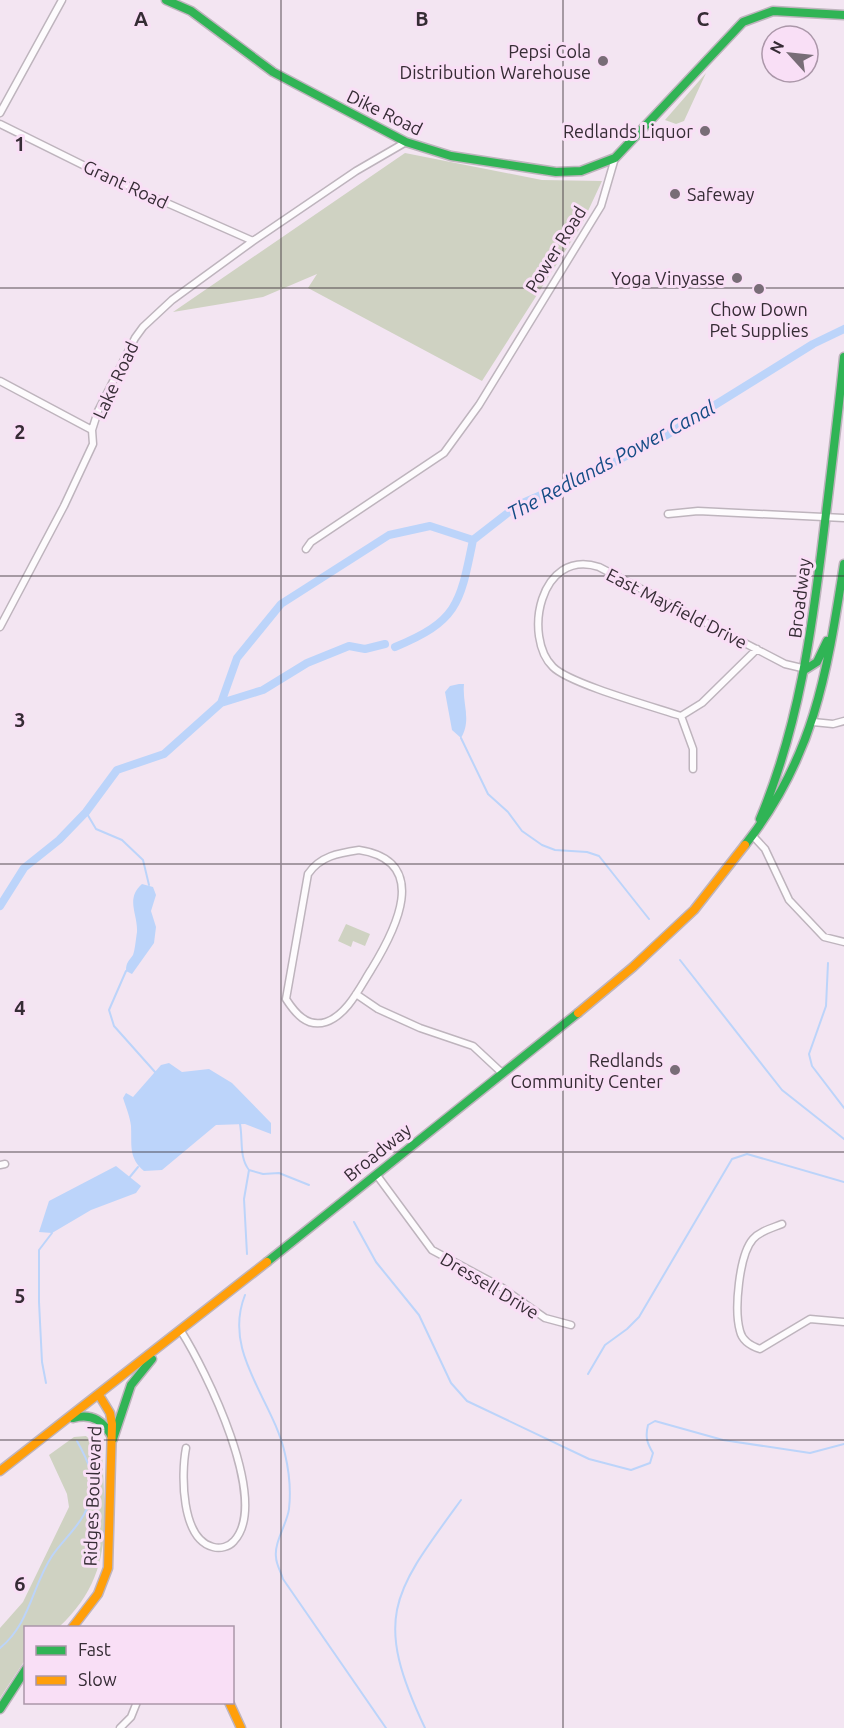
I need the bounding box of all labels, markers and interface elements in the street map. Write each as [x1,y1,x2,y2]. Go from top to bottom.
text: A [134,7,148,30]
text: B [415,7,429,30]
text: C [697,7,710,30]
north arrow [760,24,820,84]
text: N [766,38,787,57]
place label: Pepsi Cola Distribution Warehouse [400,41,591,82]
marker: Pepsi Cola Distribution Warehouse [596,54,610,68]
street label: Dike Road [344,85,426,139]
place label: Redlands Liquor [563,121,693,141]
marker: Redlands Liquor [698,124,712,138]
text: 1 [14,132,26,155]
street label: Grant Road [81,156,171,212]
place label: Safeway [687,184,755,204]
marker: Safeway [668,187,682,201]
street label: Power Road [521,202,589,296]
place label: Yoga Vinyasse [611,268,725,288]
marker: Yoga Vinyasse [730,271,744,285]
marker: Chow Down Pet Supplies [752,282,766,296]
place label: Chow Down Pet Supplies [709,299,809,340]
street label: Lake Road [88,338,142,422]
water label: The Redlands Power Canal [503,395,719,525]
text: 2 [14,420,26,443]
street label: Broadway [784,557,814,639]
street label: East Mayfield Drive [603,564,751,652]
text: 3 [14,708,26,731]
text: 4 [14,996,26,1019]
place label: Redlands Community Center [511,1050,663,1091]
marker: Redlands Community Center [668,1063,682,1077]
street label: Broadway [339,1119,415,1185]
street label: Dressell Drive [437,1248,543,1322]
text: 5 [14,1284,26,1307]
street label: Ridges Boulevard [80,1425,104,1567]
text: 6 [14,1572,26,1595]
legend [24,1626,234,1704]
text: Fast [78,1639,111,1659]
text: Slow [78,1669,117,1689]

